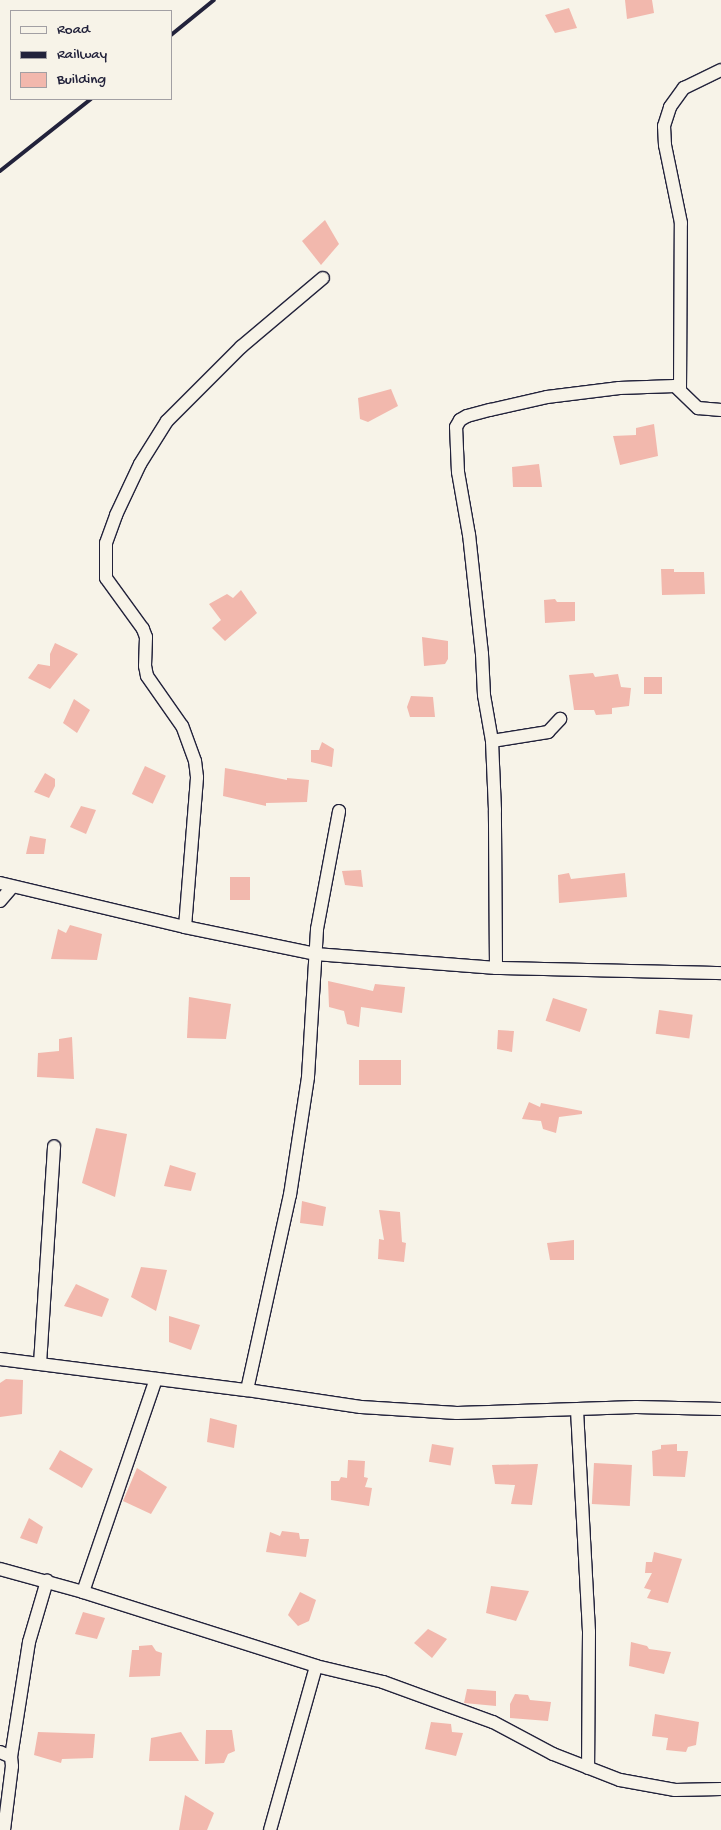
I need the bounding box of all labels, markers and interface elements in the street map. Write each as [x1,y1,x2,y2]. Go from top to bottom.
legend [10,10,172,100]
text: Road [57,21,90,39]
text: Railway [57,46,107,64]
text: Building [57,71,106,89]

